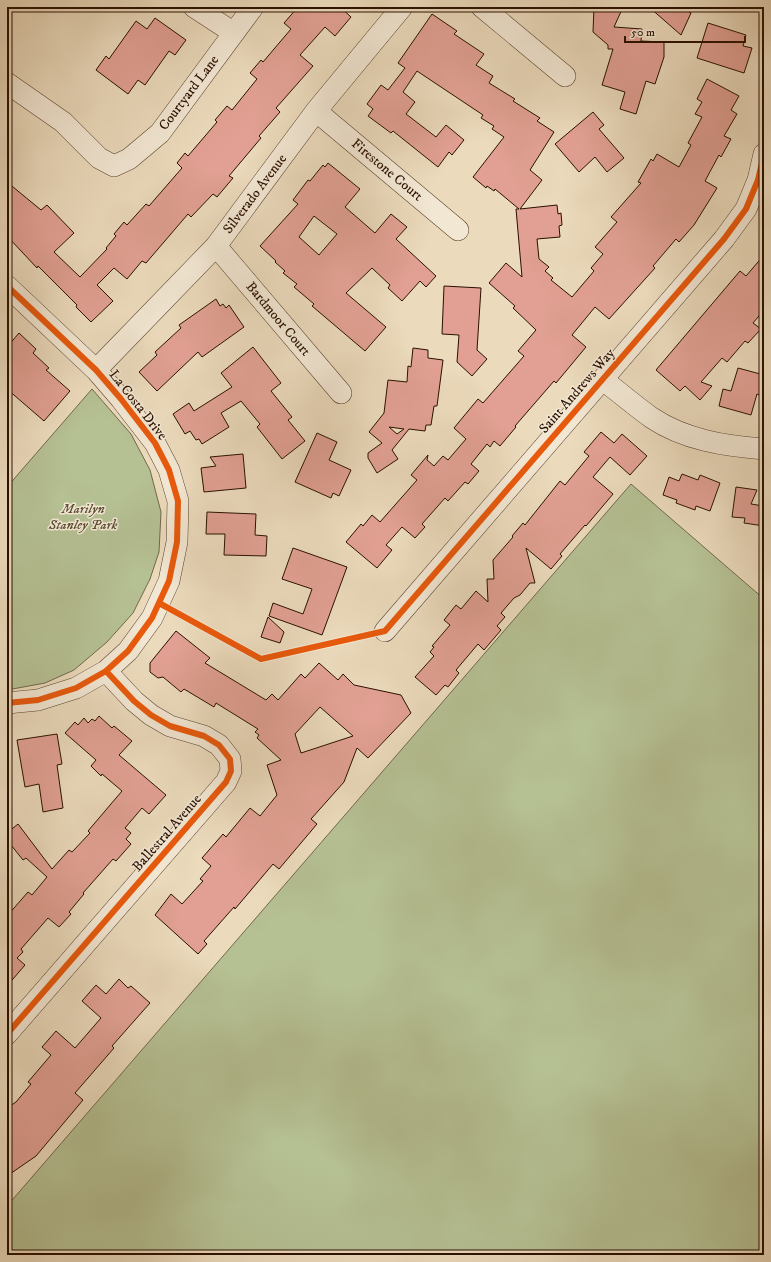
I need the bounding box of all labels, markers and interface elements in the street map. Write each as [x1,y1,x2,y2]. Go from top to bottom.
scale bar [625,18,745,44]
text: 50 m [631,25,655,40]
street label: Courtyard Lane [155,52,223,134]
street label: Firestone Court [348,135,427,205]
street label: Silverado Avenue [219,150,291,237]
street label: Bardmoor Court [242,278,315,360]
street label: Saint Andrews Way [535,344,619,437]
street label: La Costa Drive [105,366,171,444]
park label: Marilyn Stanley Park [48,500,117,534]
street label: Ballestral Avenue [128,790,206,875]

